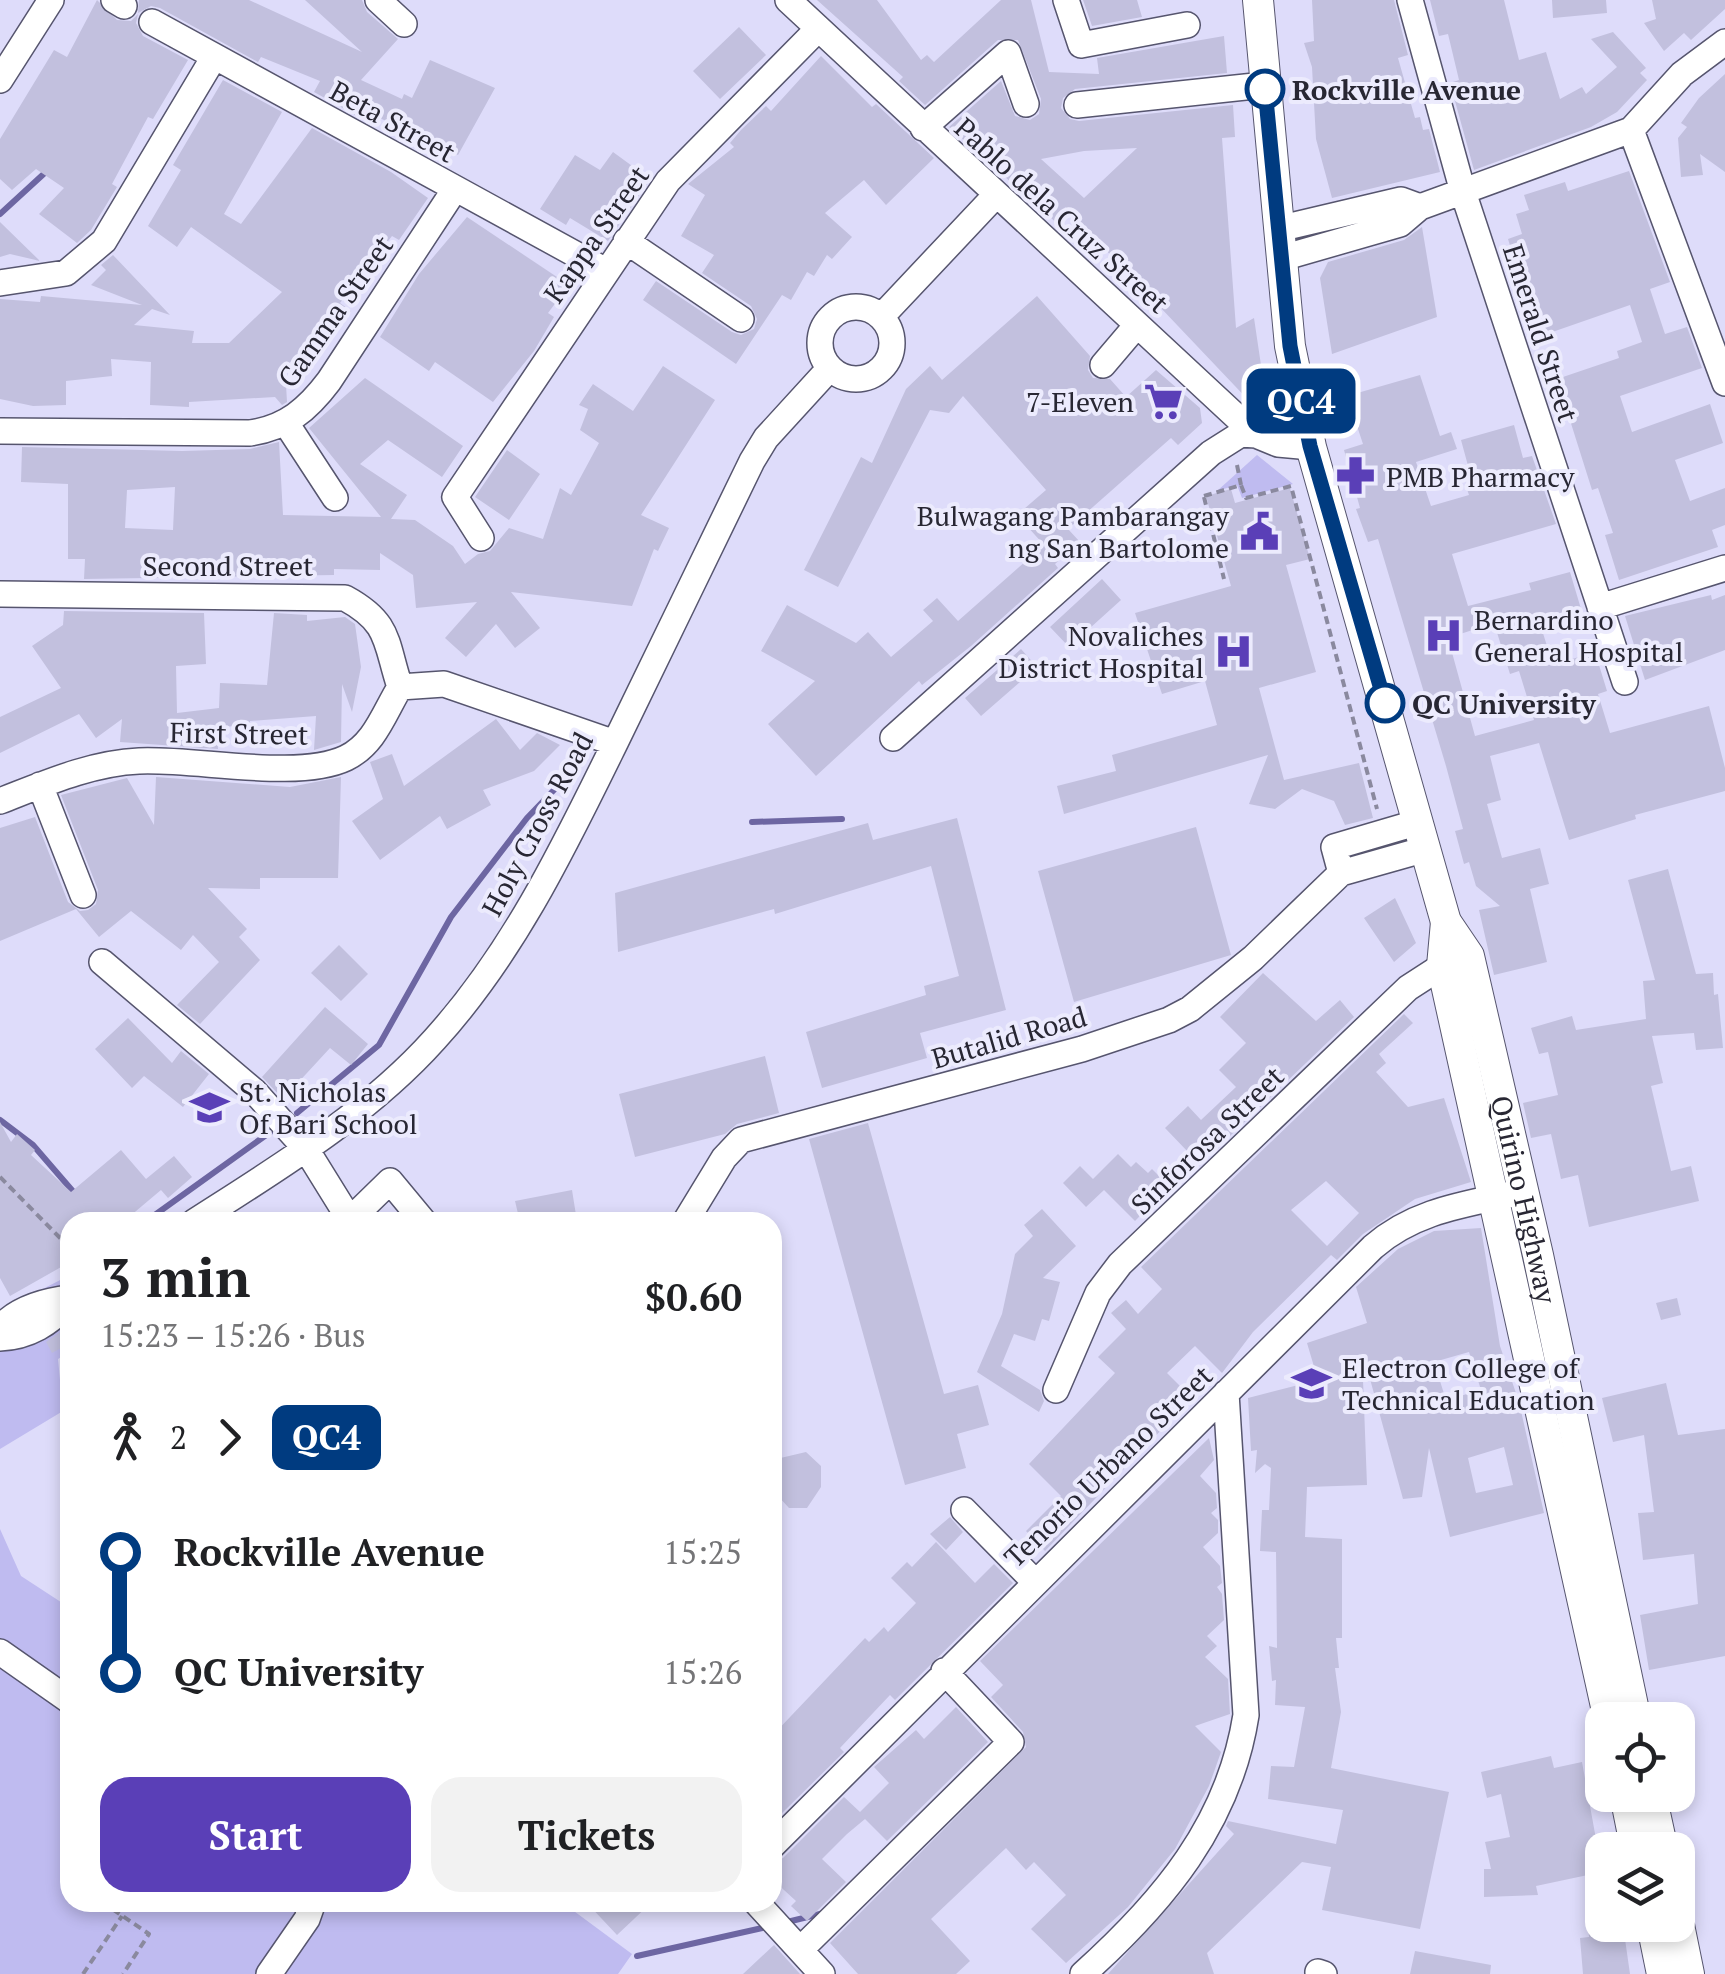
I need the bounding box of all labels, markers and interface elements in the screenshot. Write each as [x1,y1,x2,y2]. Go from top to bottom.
marker: Rockville Avenue [1246,70,1284,108]
place label: Rockville Avenue [1292,71,1521,108]
street label: Beta Street [324,72,463,171]
street label: Pablo dela Cruz Street [947,109,1177,321]
street label: Kappa Street [535,158,657,310]
street label: Gamma Street [269,227,401,394]
street label: Emerald Street [1495,239,1587,427]
line badge: QC4 [1244,368,1358,434]
text: QC4 [1267,378,1336,424]
supermarket icon: 7-Eleven [1143,380,1185,422]
place label: 7-Eleven [1026,383,1134,420]
pharmacy icon: PMB Pharmacy [1335,455,1377,497]
place label: PMB Pharmacy [1386,458,1575,495]
place label: Bulwagang Pambarangay ng San Bartolome [917,497,1230,566]
public building icon: Bulwagang Pambarangay ng San Bartolome [1238,510,1280,552]
street label: Second Street [143,547,314,584]
place label: Bernardino General Hospital [1474,601,1683,670]
hospital icon: Bernardino General Hospital [1423,614,1465,656]
place label: Novaliches District Hospital [999,617,1204,686]
hospital icon: Novaliches District Hospital [1213,630,1255,672]
marker: QC University [1366,684,1404,722]
place label: QC University [1412,685,1597,722]
street label: First Street [169,713,309,753]
street label: Holy Cross Road [473,726,601,922]
street label: Butalid Road [927,997,1091,1077]
street label: Sinforosa Street [1123,1057,1292,1222]
place label: St. Nicholas Of Bari School [239,1073,417,1142]
school or university icon: St. Nicholas Of Bari School [188,1086,230,1128]
street label: Quirino Highway [1483,1092,1566,1307]
text: 3 min [100,1240,250,1313]
text: $0.60 [645,1272,742,1322]
text: 15:23 – 15:26 · Bus [100,1314,366,1356]
place label: Electron College of Technical Education [1342,1349,1595,1418]
street label: Tenorio Urbano Street [996,1356,1220,1575]
school or university icon: Electron College of Technical Education [1291,1362,1333,1404]
icon: walk [100,1410,155,1465]
icon: forward [202,1410,257,1465]
text: QC4 [292,1414,361,1460]
text: 2 [170,1416,187,1458]
text: Rockville Avenue [174,1527,485,1577]
text: 15:25 [663,1531,742,1573]
text: QC University [174,1647,423,1697]
text: 15:26 [663,1651,742,1693]
map controls [1585,1702,1695,1942]
button: locate [1585,1702,1695,1812]
button: Start [100,1777,411,1892]
button: Tickets [431,1777,742,1892]
button: layers [1585,1832,1695,1942]

